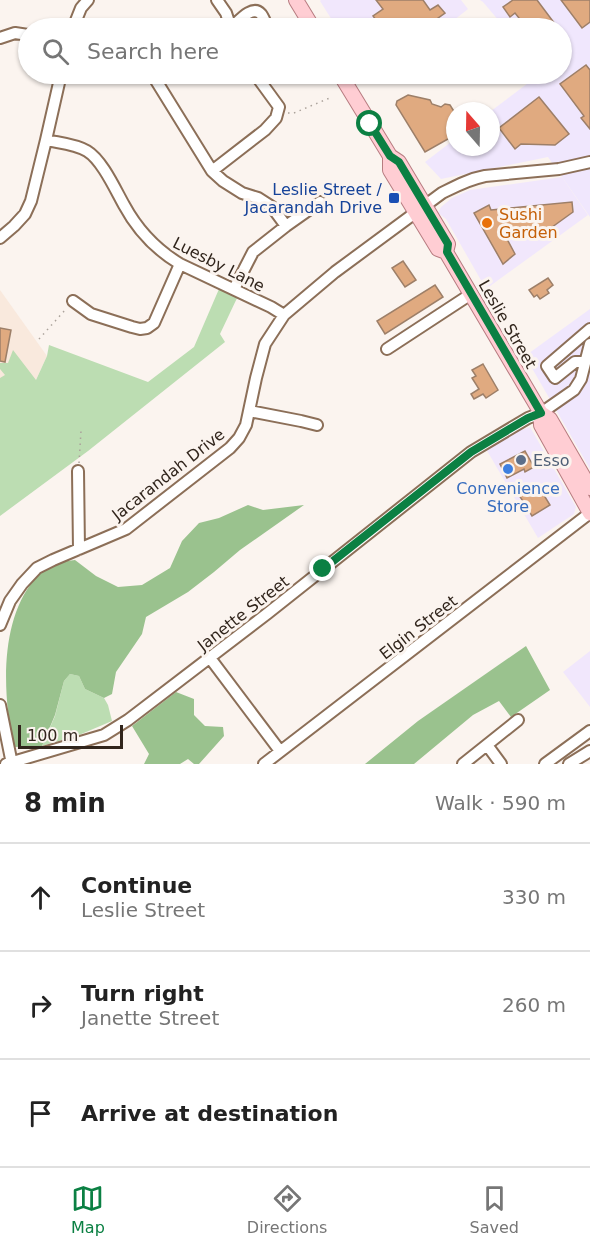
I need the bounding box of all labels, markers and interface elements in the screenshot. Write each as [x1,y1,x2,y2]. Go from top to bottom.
search box [18,18,572,84]
icon: search [39,35,72,68]
text: Search here [87,39,219,64]
north arrow [446,102,500,156]
route start [356,110,382,136]
place label: Leslie Street / Jacarandah Drive [244,180,383,217]
marker: Leslie Street / Jacarandah Drive [387,191,401,205]
place label: Sushi Garden [499,205,558,242]
marker: Sushi Garden [480,216,494,230]
street label: Luesby Lane [170,233,268,296]
street label: Leslie Street [475,277,541,372]
street label: Jacarandah Drive [107,425,228,525]
place label: Esso [533,451,570,470]
marker: Esso [514,453,528,467]
marker: Convenience Store [501,462,515,476]
place label: Convenience Store [456,479,560,516]
route end [309,555,335,581]
street label: Janette Street [193,572,293,656]
street label: Elgin Street [376,591,461,664]
scale bar [18,722,123,750]
text: 100 m [27,726,78,745]
text: 8 min [24,788,106,818]
text: Walk · 590 m [435,791,566,815]
text: Continue [81,873,192,898]
icon: ahead [24,881,57,914]
text: 330 m [502,885,566,909]
text: Leslie Street [81,898,205,922]
text: Turn right [81,981,204,1006]
icon: right [24,989,57,1022]
text: 260 m [502,993,566,1017]
text: Janette Street [81,1006,219,1030]
icon: arrive [24,1097,57,1130]
text: Arrive at destination [81,1101,338,1126]
tab: Map [71,1182,105,1237]
tab: Directions [247,1182,327,1237]
tab: Saved [470,1182,519,1237]

